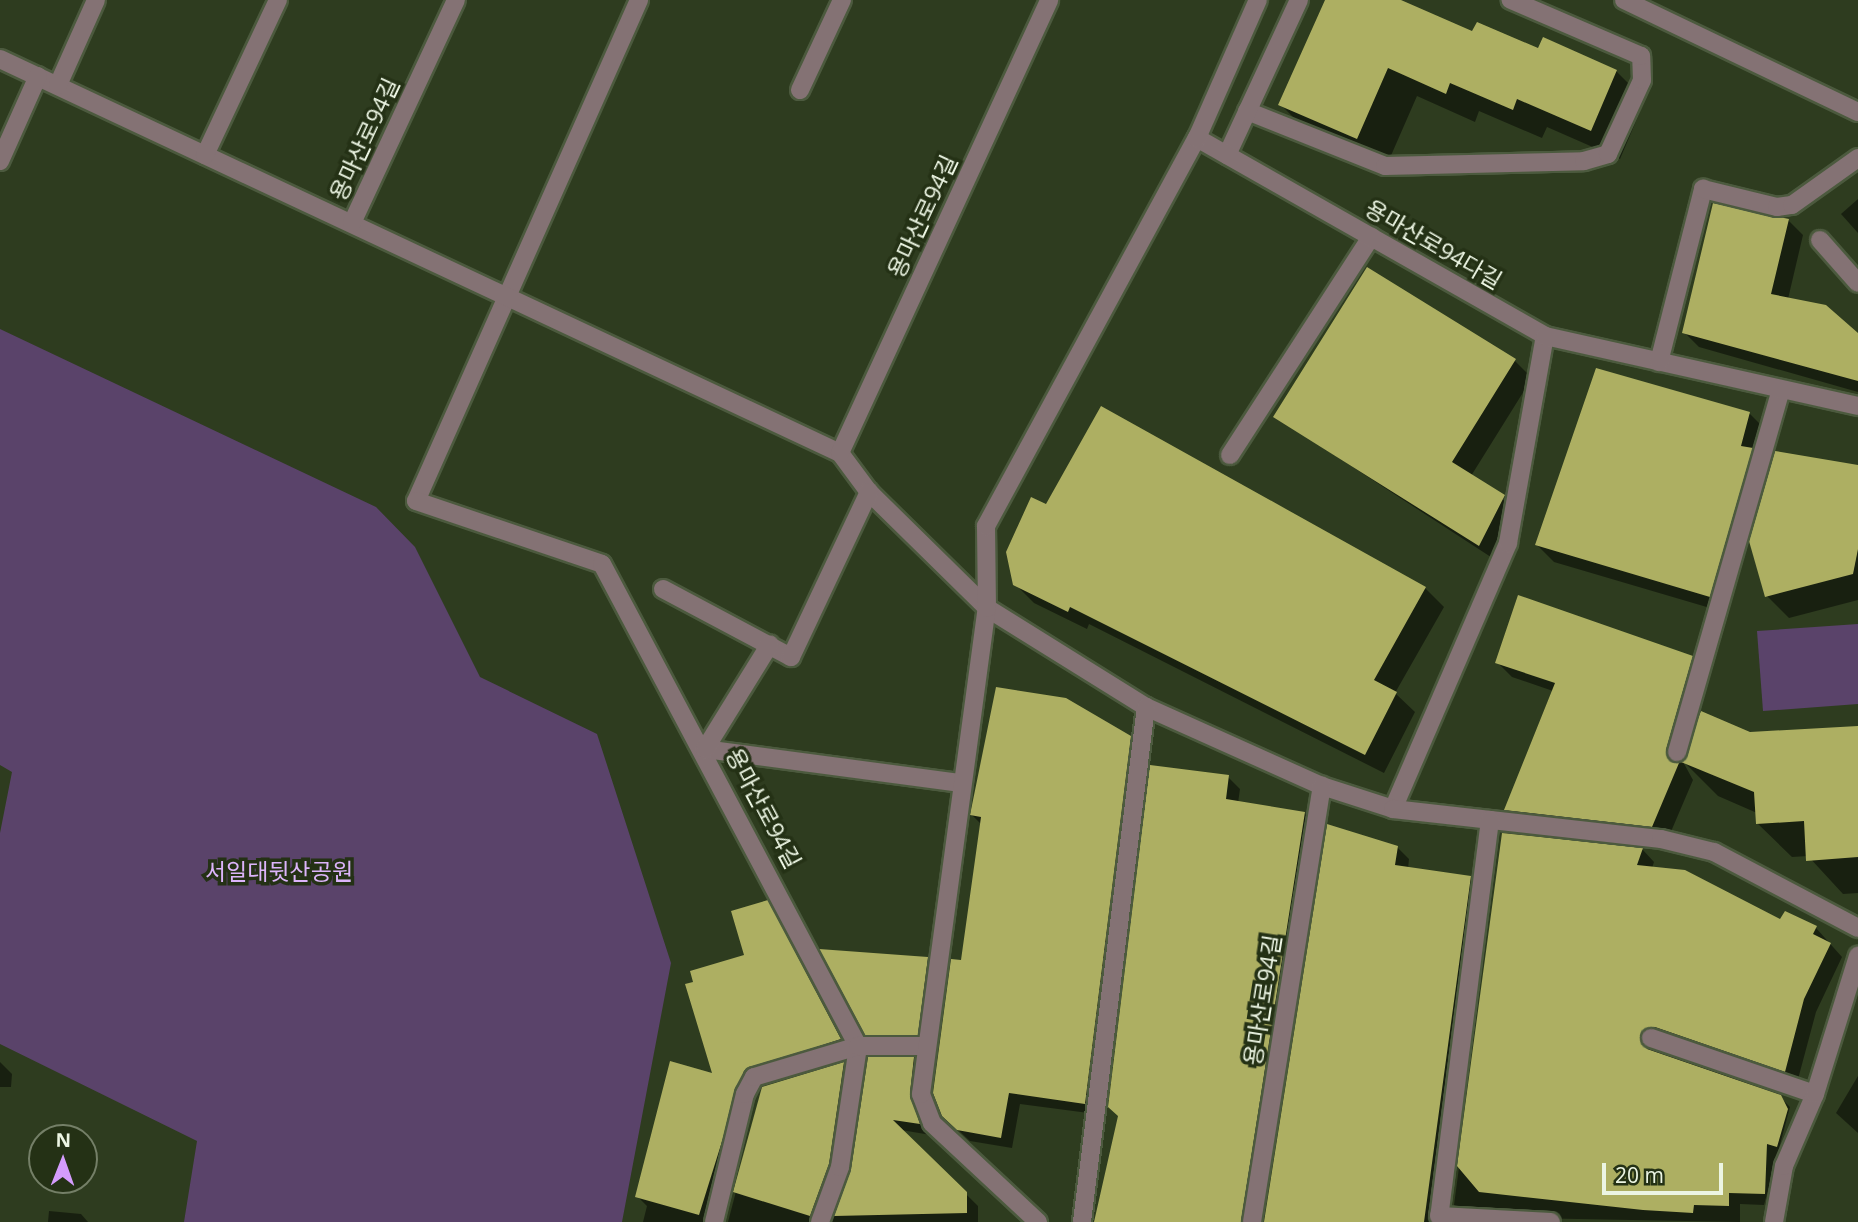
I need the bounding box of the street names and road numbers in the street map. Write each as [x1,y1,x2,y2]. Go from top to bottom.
street label: 용마산로94길 [324,73,404,205]
street label: 용마산로94길 [882,150,962,282]
street label: 용마산로94다길 [1361,194,1507,294]
street label: 용마산로94길 [721,743,807,873]
street label: 용마산로94길 [1238,933,1286,1067]

